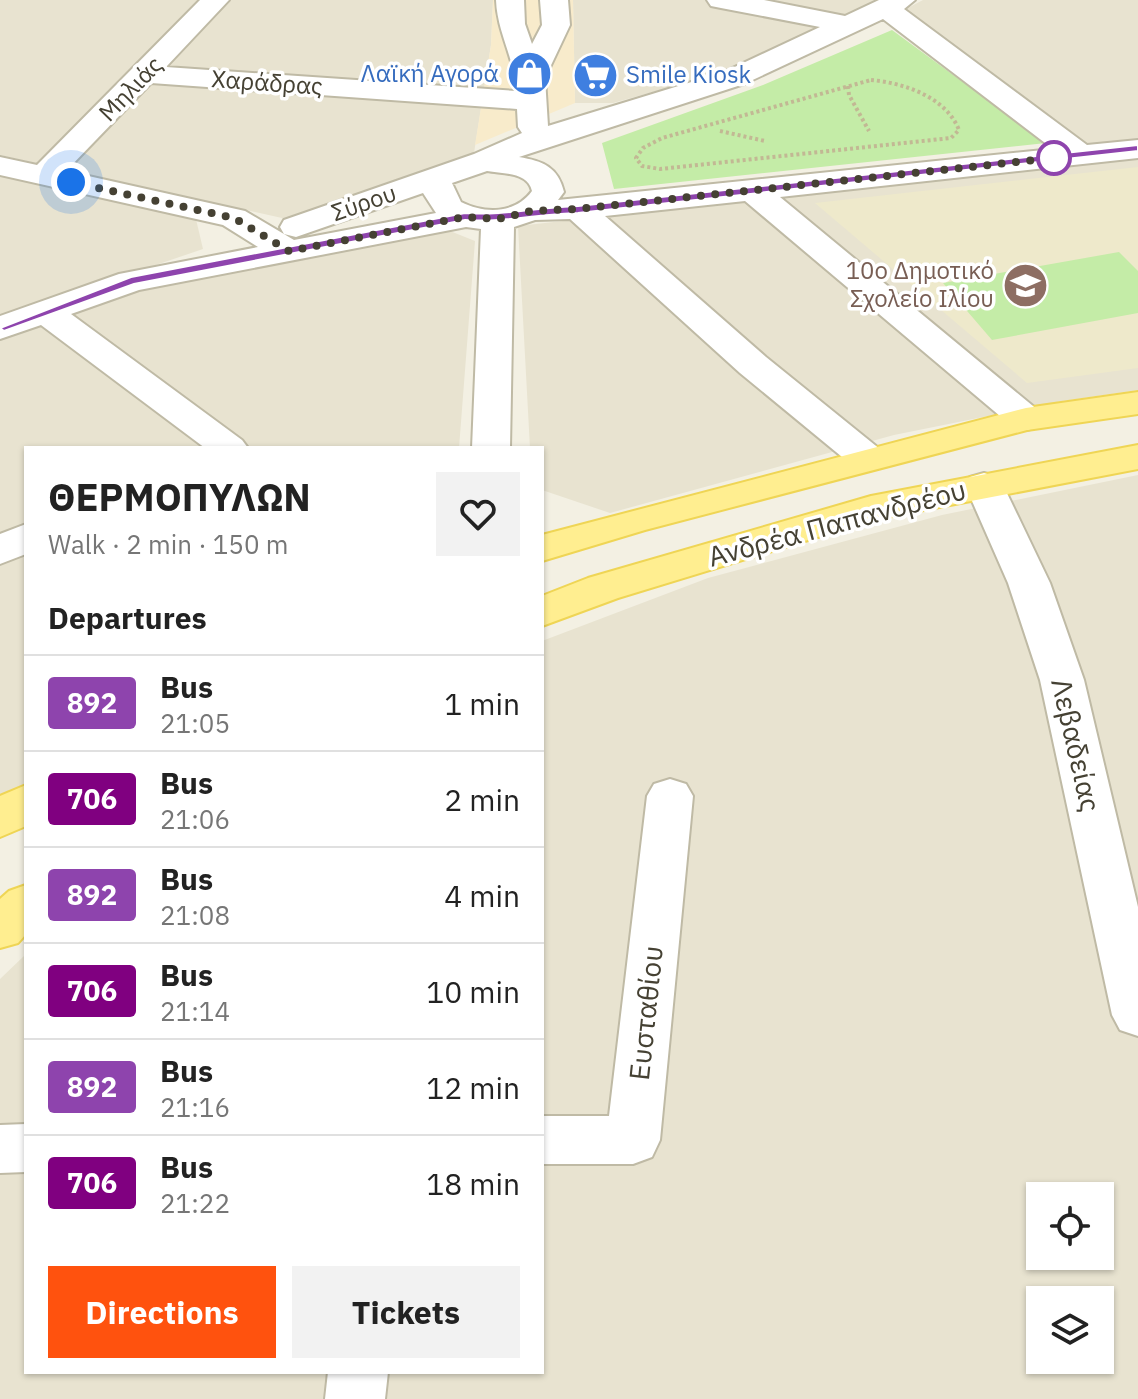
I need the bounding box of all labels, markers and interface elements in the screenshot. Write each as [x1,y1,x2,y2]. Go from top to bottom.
street label: Μηλιάς [91,49,169,128]
shop icon: Λαϊκή Αγορά [506,50,554,98]
supermarket icon: Smile Kiosk [571,51,619,99]
place label: Λαϊκή Αγορά [361,57,499,89]
place label: Smile Kiosk [626,58,752,90]
street label: Χαράδρας [210,62,324,102]
unlabelled marker [1037,141,1071,175]
your location [51,162,91,202]
street label: Σύρου [327,176,400,228]
place label: 10ο Δημοτικό Σχολείο Ιλίου [846,254,994,314]
school or university icon: 10ο Δημοτικό Σχολείο Ιλίου [1001,261,1049,309]
street label: Ανδρέα Παπανδρέου [704,470,970,575]
text: ΘΕΡΜΟΠΥΛΩΝ [48,472,311,521]
button: heart [436,472,520,556]
text: Walk · 2 min · 150 m [48,527,288,561]
text: Departures [48,598,207,637]
text: Bus [160,667,213,706]
street label: Λεβαδείας [1043,675,1110,815]
text: 892 [67,684,117,721]
text: 1 min [444,684,520,723]
text: 21:05 [160,706,230,740]
text: Bus [160,763,213,802]
text: 706 [67,780,117,817]
text: 2 min [444,780,520,819]
text: 21:06 [160,802,230,836]
text: Bus [160,859,213,898]
text: 892 [67,876,117,913]
text: 4 min [444,876,520,915]
text: 21:08 [160,898,230,932]
street label: Ευσταθίου [620,944,671,1082]
text: Bus [160,955,213,994]
text: 706 [67,972,117,1009]
text: 10 min [426,972,520,1011]
text: 21:14 [160,994,230,1028]
text: Bus [160,1051,213,1090]
text: 892 [67,1068,117,1105]
text: 12 min [426,1068,520,1107]
text: 21:16 [160,1090,230,1124]
text: Bus [160,1147,213,1186]
text: 706 [67,1164,117,1201]
text: 18 min [426,1164,520,1203]
map controls [1026,1182,1114,1374]
button: locate [1026,1182,1114,1270]
text: 21:22 [160,1186,230,1220]
button: Directions [48,1266,276,1358]
button: Tickets [292,1266,520,1358]
button: layers [1026,1286,1114,1374]

